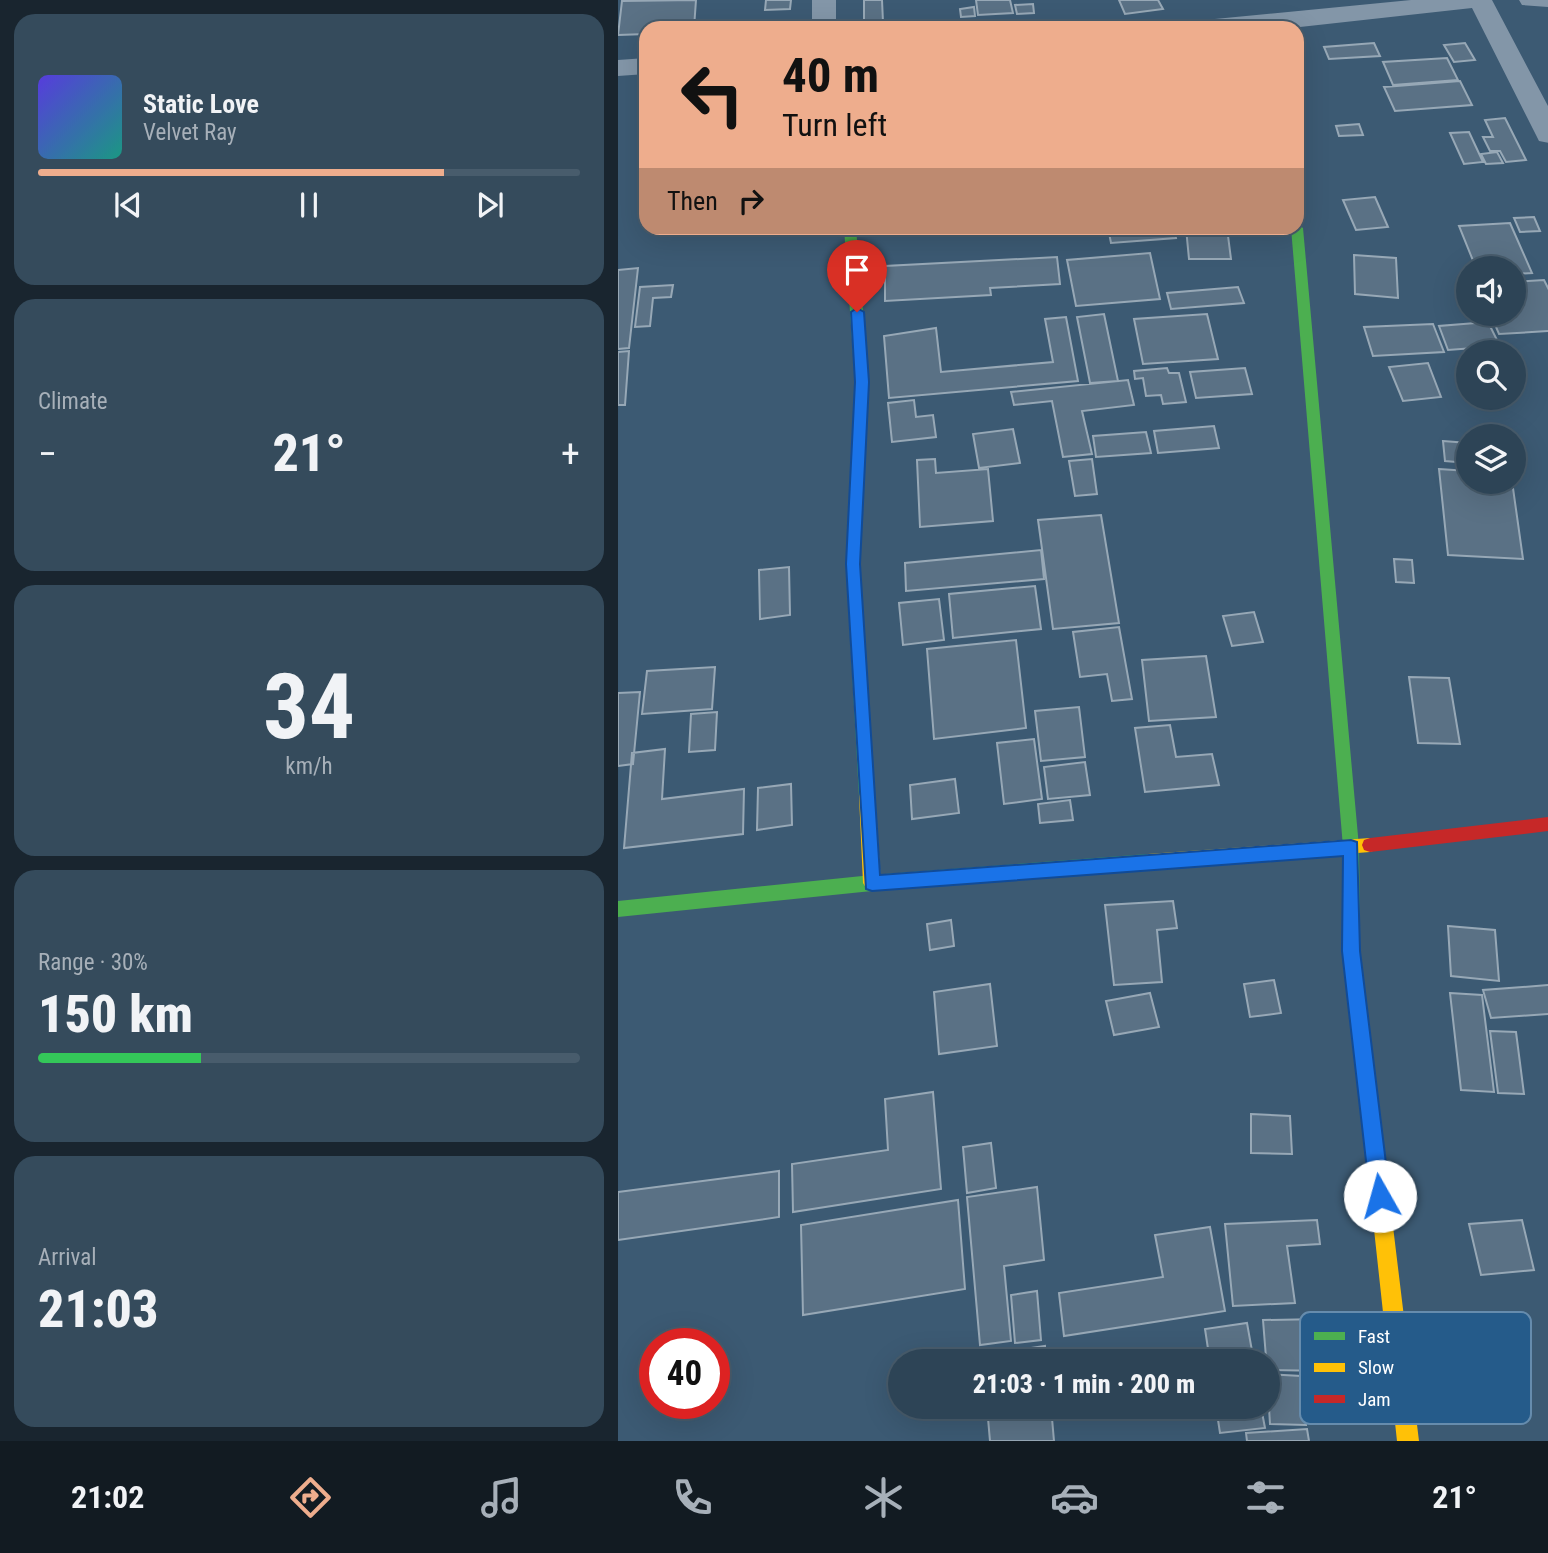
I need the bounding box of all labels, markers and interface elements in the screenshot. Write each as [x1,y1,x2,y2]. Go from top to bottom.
text: 40 m [782,47,879,104]
icon: left [667,49,758,140]
text: Static Love [143,89,259,119]
text: Turn left [782,106,887,144]
text: Velvet Ray [143,119,237,146]
icon: right [732,182,770,220]
icon: previous [109,186,147,224]
icon: pause [290,186,328,224]
icon: next [471,186,509,224]
text: Then [667,186,718,216]
pin [827,240,887,312]
icon: arrive [838,251,876,289]
map controls [1456,256,1526,494]
button: sound [1456,256,1526,326]
button: search [1456,340,1526,410]
text: Climate [38,388,108,415]
text: 21° [272,423,346,484]
button: layers [1456,424,1526,494]
text: − [38,432,57,476]
text: + [561,432,580,476]
text: 34 [263,654,355,760]
text: km/h [285,753,333,780]
text: Range · 30% [38,949,148,976]
text: 150 km [38,984,193,1045]
position arrow [1343,1159,1417,1233]
text: Arrival [38,1244,97,1271]
text: 21:03 [38,1279,158,1340]
legend [1300,1312,1531,1424]
text: Fast [1358,1325,1390,1348]
speed limit sign: 40 [639,1328,730,1419]
text: Slow [1358,1356,1394,1379]
text: 21:03 · 1 min · 200 m [973,1369,1195,1399]
text: Jam [1358,1388,1391,1411]
icon: directions [286,1473,335,1522]
icon: music [477,1473,526,1522]
icon: phone [668,1473,717,1522]
icon: climate [859,1473,908,1522]
icon: car [1050,1473,1099,1522]
icon: filters [1241,1473,1290,1522]
text: 21:02 [71,1478,144,1516]
text: 21° [1432,1478,1477,1516]

